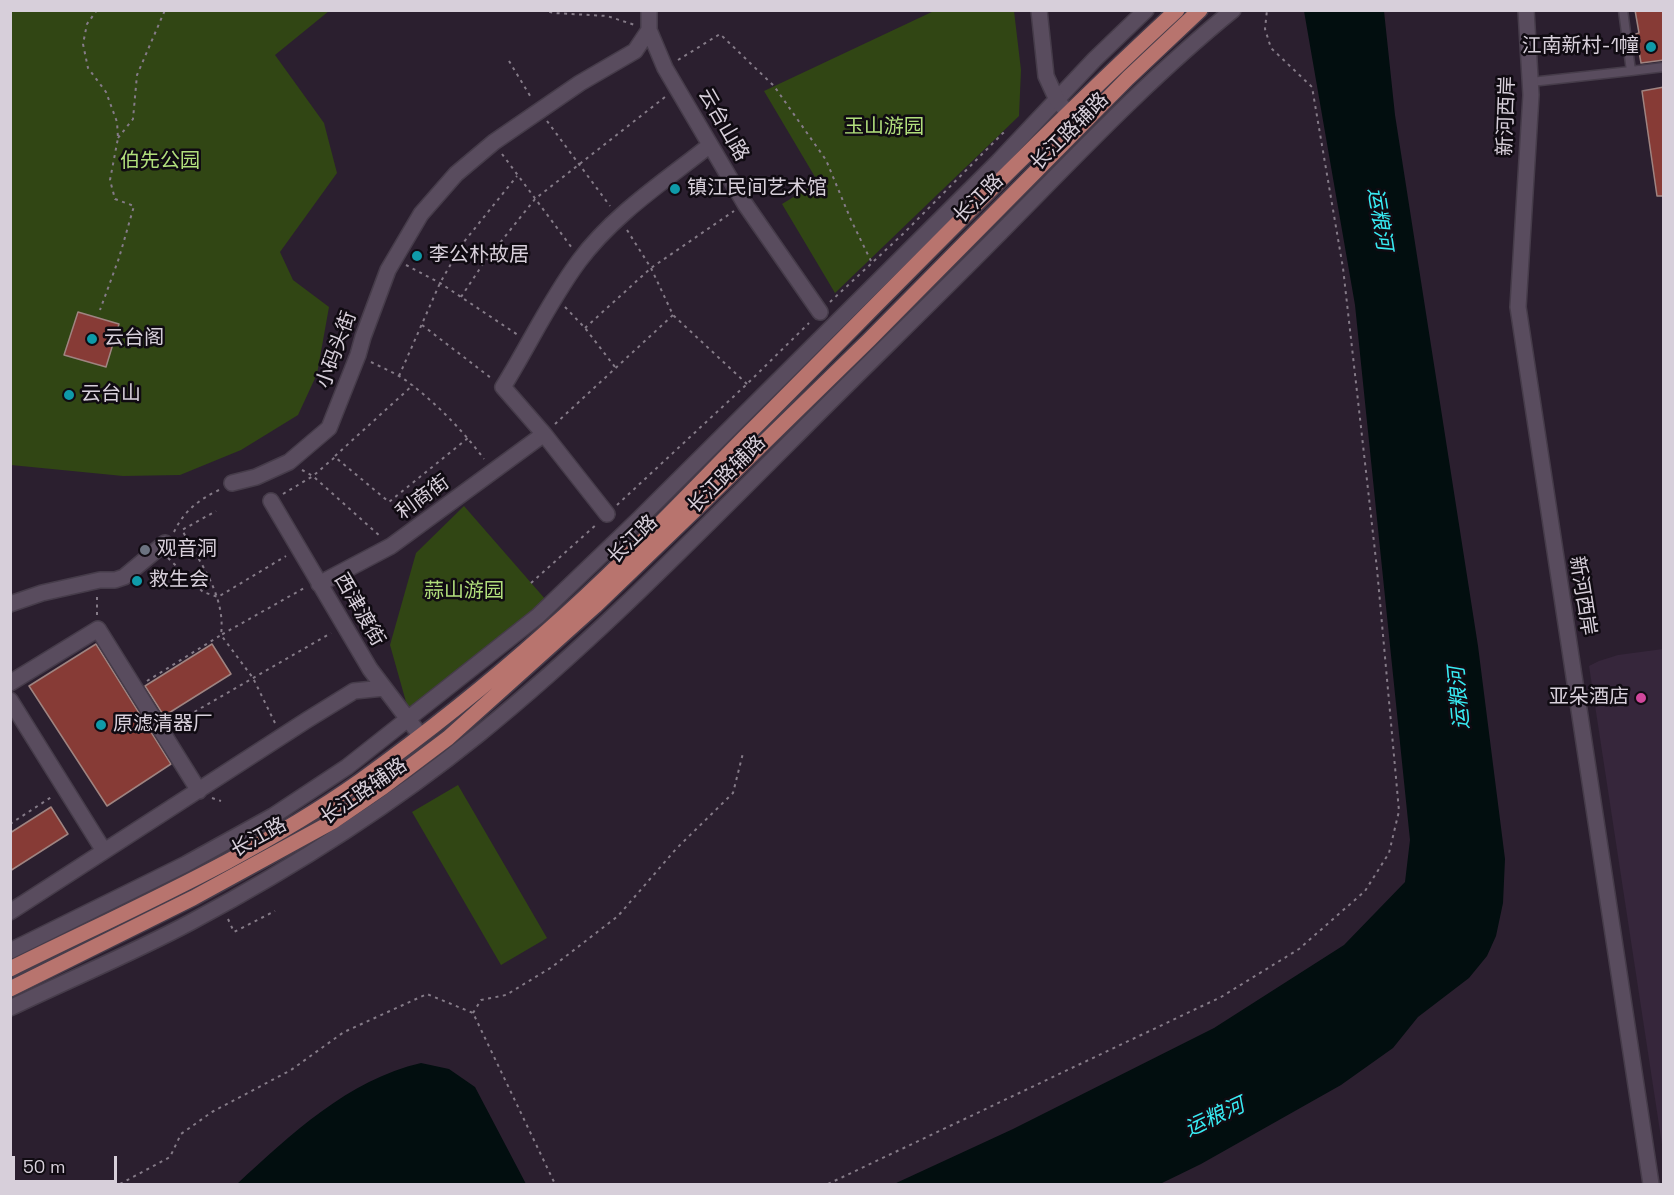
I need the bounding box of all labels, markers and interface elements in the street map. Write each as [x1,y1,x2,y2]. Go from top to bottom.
place label: 江南新村-1幢 [1522,35,1639,59]
marker: 江南新村-1幢 [1644,40,1658,54]
street label: 新河西岸 [1494,76,1520,156]
street label: 云台山路 [693,84,753,166]
street label: 长江路辅路 [1026,88,1114,176]
park label: 玉山游园 [844,116,924,140]
park label: 伯先公园 [120,150,200,174]
street label: 长江路 [949,169,1009,229]
place label: 镇江民间艺术馆 [687,177,827,201]
marker: 镇江民间艺术馆 [668,182,682,196]
water label: 运粮河 [1362,186,1396,252]
place label: 李公朴故居 [429,244,529,268]
marker: 李公朴故居 [410,249,424,263]
street label: 小码头街 [312,308,362,392]
place label: 云台阁 [104,327,164,351]
marker: 云台阁 [85,332,99,346]
place label: 云台山 [81,383,141,407]
marker: 云台山 [62,388,76,402]
street label: 长江路辅路 [683,431,771,519]
street label: 利商街 [392,471,454,525]
street label: 长江路 [603,511,663,569]
place label: 观音洞 [157,538,217,562]
marker: 观音洞 [138,543,152,557]
street label: 新河西岸 [1564,555,1600,637]
place label: 救生会 [149,569,209,593]
street label: 西津渡街 [329,569,389,651]
marker: 救生会 [130,574,144,588]
park label: 蒜山游园 [424,580,504,604]
water label: 运粮河 [1445,666,1475,730]
place label: 亚朵酒店 [1549,686,1629,710]
marker: 亚朵酒店 [1634,691,1648,705]
place label: 原滤清器厂 [113,713,213,737]
marker: 原滤清器厂 [94,718,108,732]
street label: 长江路辅路 [316,753,412,831]
street label: 长江路 [227,813,291,863]
water label: 运粮河 [1181,1093,1249,1143]
scale bar [15,1144,120,1182]
text: 50 m [23,1155,65,1178]

